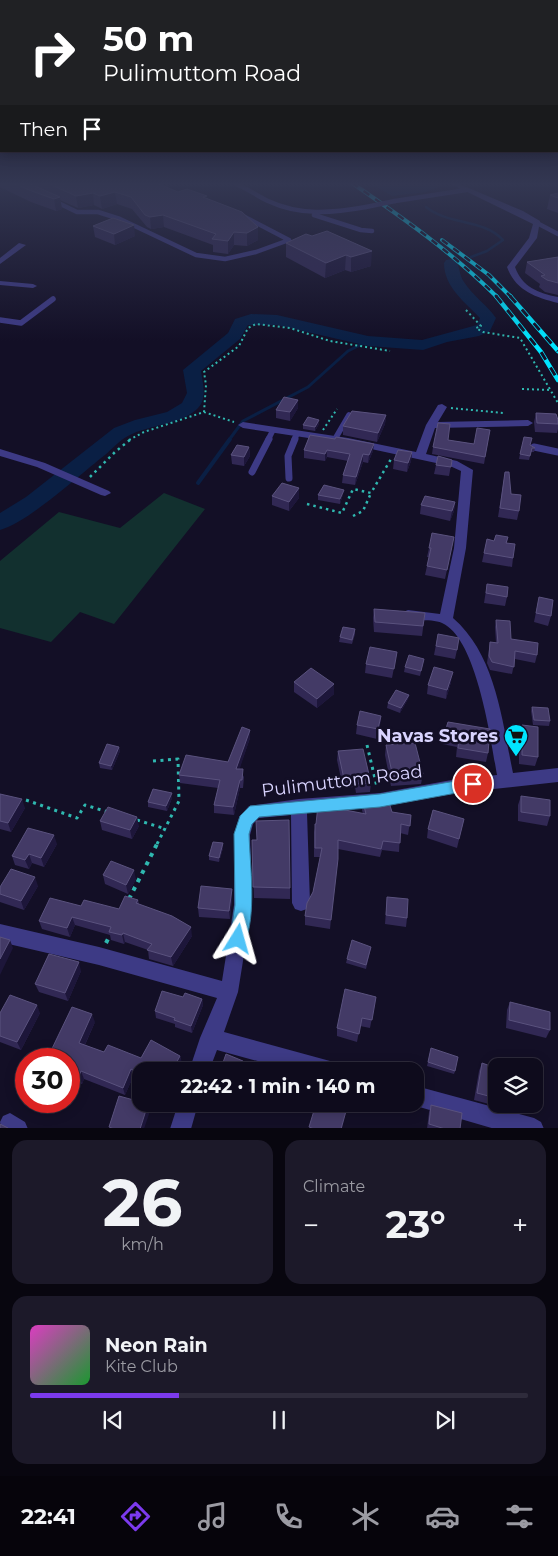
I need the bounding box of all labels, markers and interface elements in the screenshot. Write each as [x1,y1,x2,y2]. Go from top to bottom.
text: 50 m [103,17,194,60]
icon: right [20,20,85,85]
text: Pulimuttom Road [103,60,301,87]
icon: arrive [78,115,106,143]
text: Then [20,118,68,141]
supermarket icon: Navas Stores [503,723,529,757]
place label: Navas Stores [377,725,498,747]
street label: Pulimuttom Road [260,760,424,802]
pin [452,763,494,805]
icon: arrive [459,770,487,798]
position arrow [211,912,263,964]
speed limit sign: 30 [15,1048,80,1113]
map controls [488,1058,543,1113]
button: layers [488,1058,543,1113]
text: 22:42 · 1 min · 140 m [180,1075,376,1098]
text: 26 [103,1163,182,1242]
text: Climate [303,1177,365,1196]
text: 23° [385,1201,446,1248]
text: − [303,1208,319,1242]
text: + [512,1208,528,1242]
text: km/h [121,1235,164,1254]
text: Neon Rain [105,1334,208,1357]
text: Kite Club [105,1357,178,1376]
icon: previous [99,1406,127,1434]
icon: pause [265,1406,293,1434]
icon: next [431,1406,459,1434]
icon: directions [118,1499,153,1534]
icon: music [195,1499,230,1534]
icon: phone [271,1499,306,1534]
icon: climate [348,1499,383,1534]
icon: car [425,1499,460,1534]
icon: filters [502,1499,537,1534]
text: 22:41 [21,1503,76,1530]

